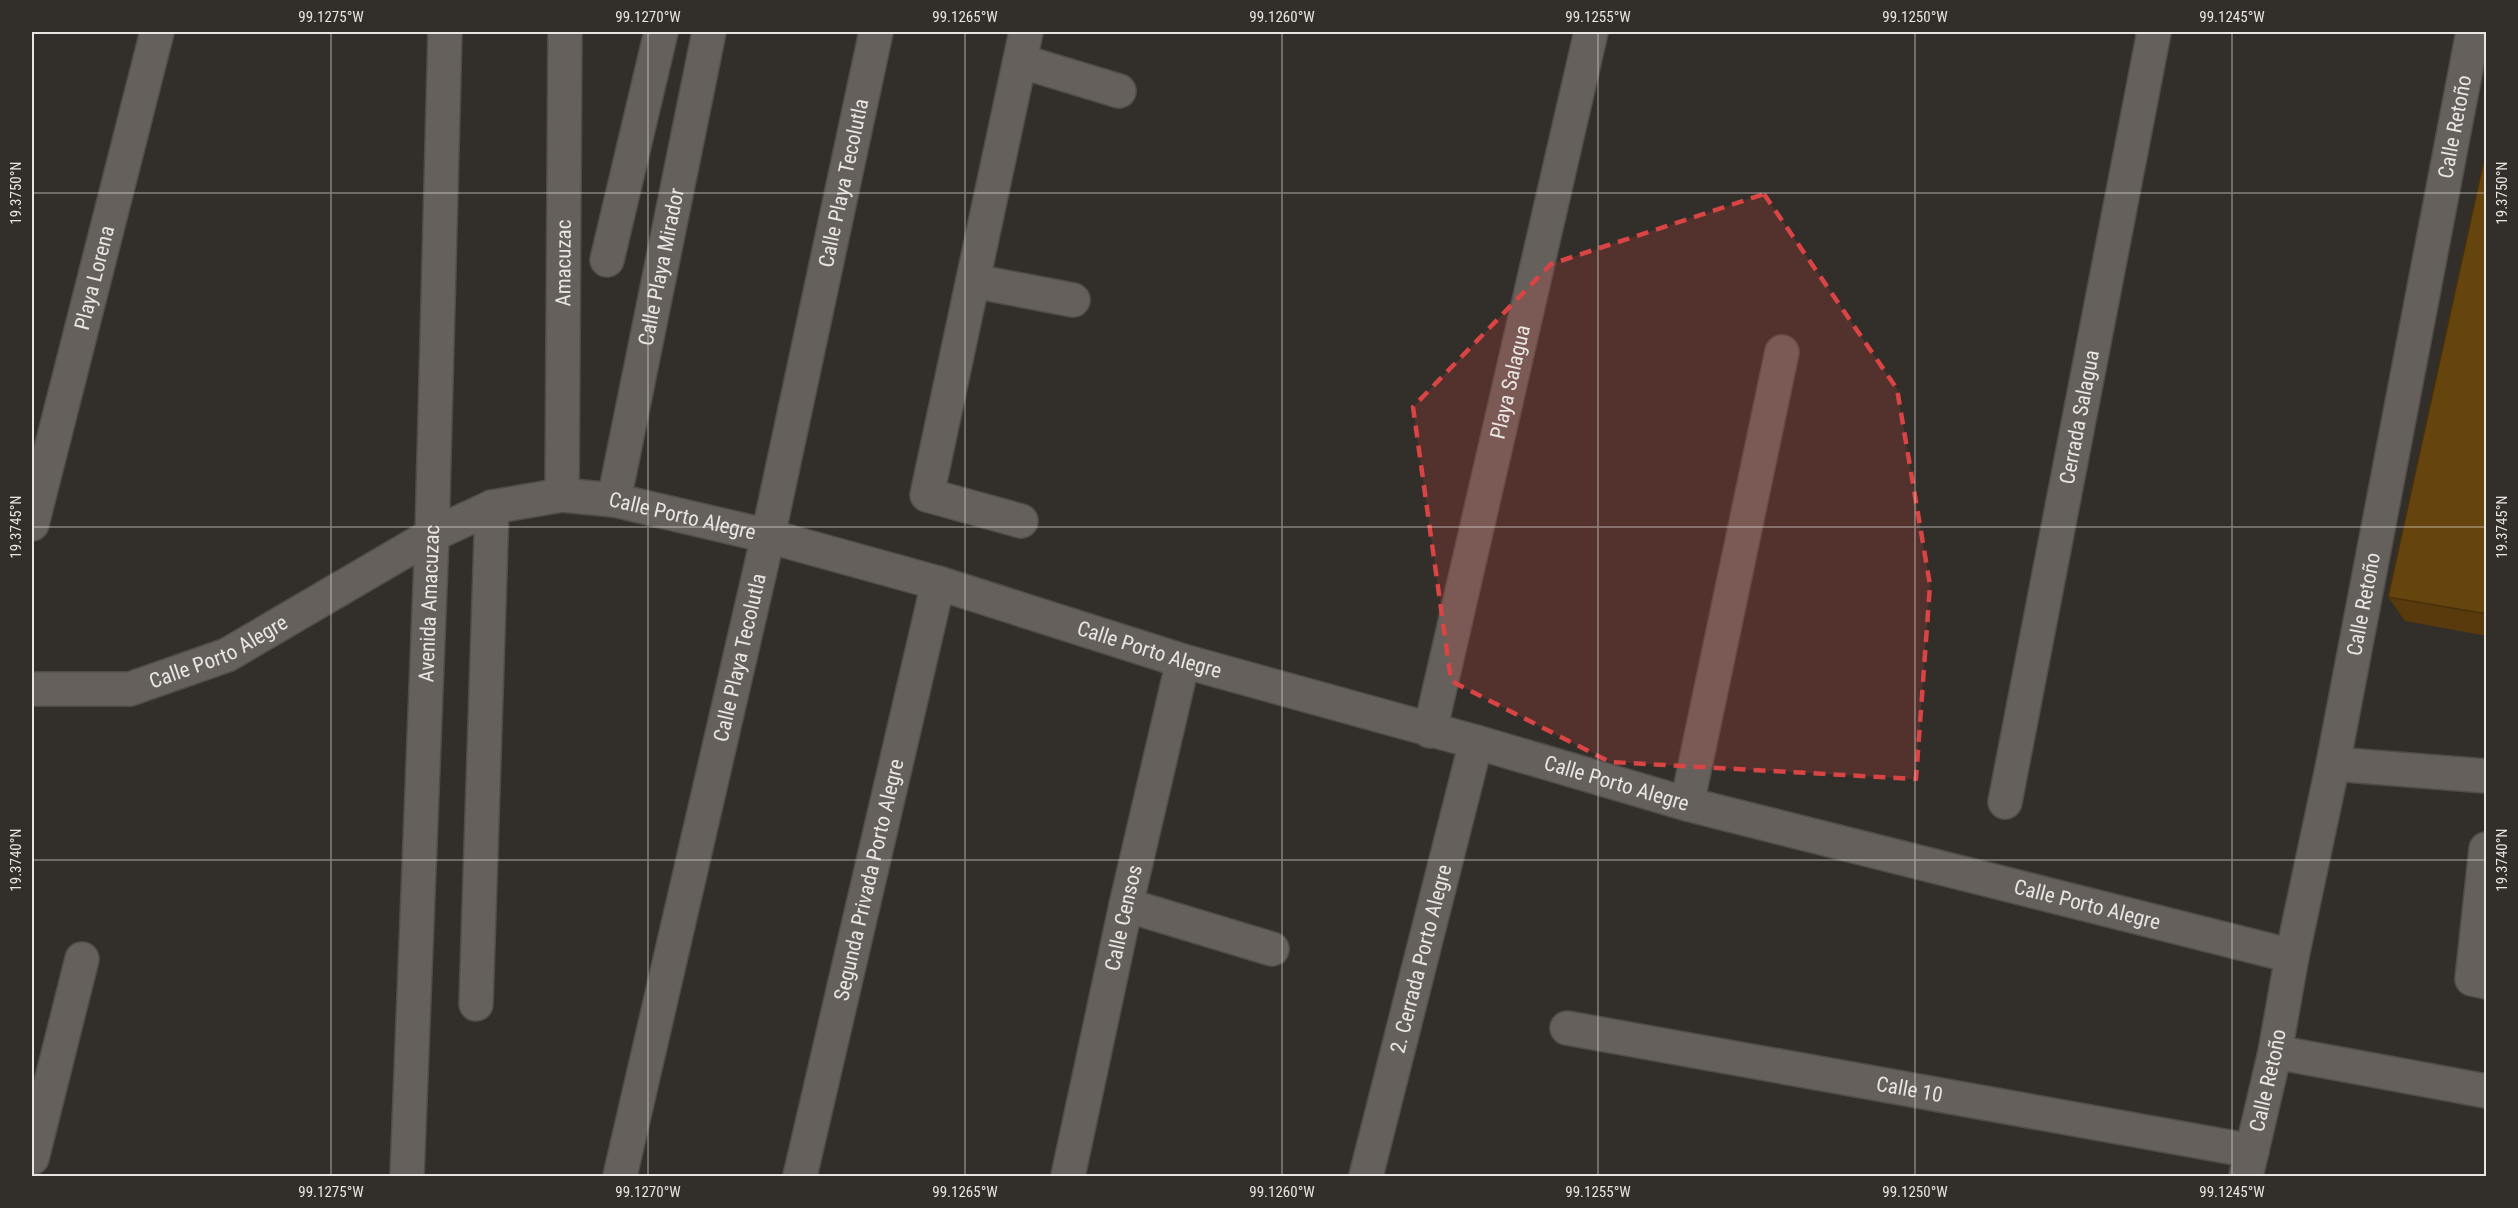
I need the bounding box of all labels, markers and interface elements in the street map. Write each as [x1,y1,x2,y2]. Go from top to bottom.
text: 99.1275°W [298,8,364,26]
text: 99.1270°W [615,8,681,26]
text: 99.1265°W [932,8,998,26]
text: 99.1260°W [1249,8,1315,26]
text: 99.1255°W [1565,8,1631,26]
text: 99.1250°W [1882,8,1948,26]
text: 99.1245°W [2199,8,2265,26]
street label: Calle Retoño [2433,73,2476,180]
street label: Calle Playa Tecolutla [814,96,873,269]
text: 19.3750°N [7,161,25,225]
text: 19.3750°N [2493,161,2511,225]
street label: Calle Playa Mirador [634,186,689,348]
street label: Amacuzac [551,220,576,307]
street label: Playa Lorena [70,223,119,332]
street label: Playa Salagua [1486,323,1535,441]
street label: Cerrada Salagua [2055,348,2104,486]
street label: Calle Porto Alegre [607,487,758,545]
text: 19.3745°N [7,495,25,559]
text: 19.3745°N [2493,495,2511,559]
street label: Avenida Amacuzac [414,524,444,683]
street label: Calle Retoño [2342,550,2385,658]
street label: Calle Playa Tecolutla [709,571,771,744]
street label: Calle Porto Alegre [146,610,292,693]
street label: Calle Porto Alegre [1074,616,1224,683]
street label: Calle Porto Alegre [1541,751,1692,816]
street label: Segunda Privada Porto Alegre [829,757,909,1003]
text: 19.3740°N [7,828,25,892]
text: 19.3740°N [2493,828,2511,892]
street label: 2. Cerrada Porto Alegre [1386,862,1457,1056]
street label: Calle Censos [1100,863,1147,973]
street label: Calle Porto Alegre [2012,875,2163,934]
street label: Calle Retoño [2245,1027,2291,1134]
street label: Calle 10 [1874,1072,1945,1107]
text: 99.1275°W [298,1183,364,1201]
text: 99.1270°W [615,1183,681,1201]
text: 99.1265°W [932,1183,998,1201]
text: 99.1260°W [1249,1183,1315,1201]
text: 99.1255°W [1565,1183,1631,1201]
text: 99.1250°W [1882,1183,1948,1201]
text: 99.1245°W [2199,1183,2265,1201]

